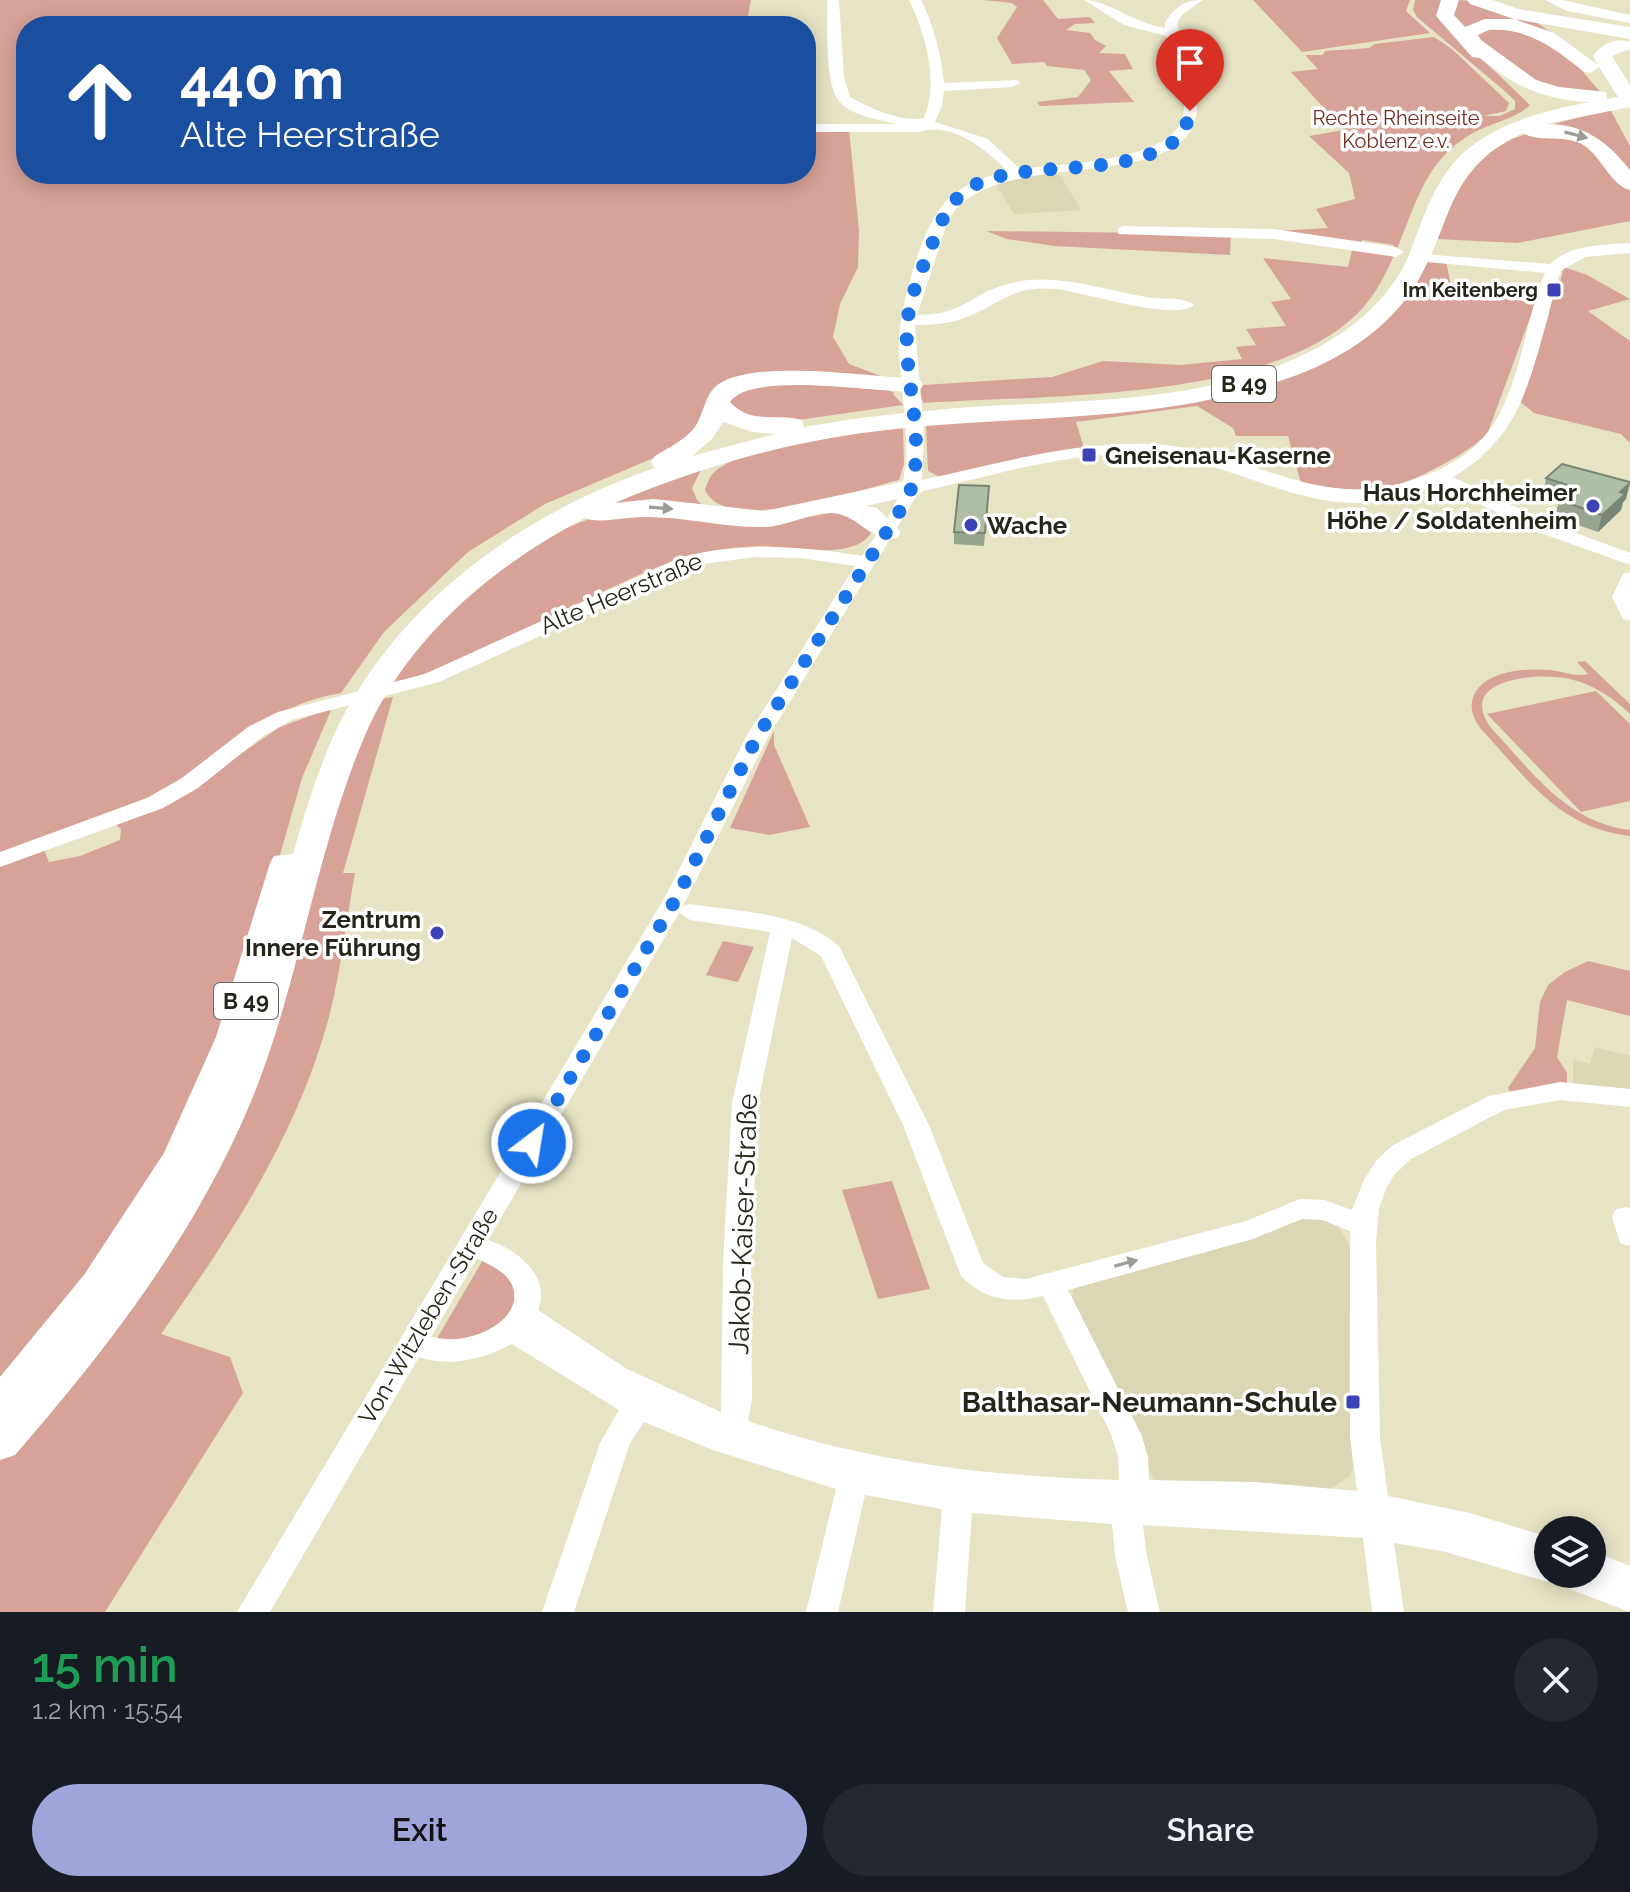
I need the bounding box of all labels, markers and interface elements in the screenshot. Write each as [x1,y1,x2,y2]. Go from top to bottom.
pin [1156,29,1224,111]
icon: arrive [1168,41,1212,85]
text: 440 m [180,46,344,112]
icon: ahead [48,48,152,152]
park label: Rechte Rheinseite Koblenz e.v. [1313,106,1480,153]
text: Alte Heerstraße [180,113,440,155]
one-way arrow [1563,129,1588,141]
place label: Im Keitenberg [1402,278,1538,302]
marker: Im Keitenberg [1545,281,1563,299]
road number: B 49 [1212,366,1276,402]
place label: Gneisenau-Kaserne [1105,441,1331,470]
marker: Gneisenau-Kaserne [1080,446,1098,464]
place label: Haus Horchheimer Höhe / Soldatenheim [1326,478,1577,535]
marker: Haus Horchheimer Höhe / Soldatenheim [1584,497,1602,515]
one-way arrow [649,502,674,515]
place label: Wache [987,511,1067,540]
marker: Wache [962,516,980,534]
street label: Alte Heerstraße [536,546,706,640]
place label: Zentrum Innere Führung [245,905,421,962]
marker: Zentrum Innere Führung [428,924,446,942]
road number: B 49 [214,983,278,1019]
street label: Jakob-Kaiser-Straße [722,1093,764,1355]
position arrow [490,1101,574,1185]
street label: Von-Witzleben-Straße [352,1203,504,1429]
one-way arrow [1113,1257,1138,1269]
place label: Balthasar-Neumann-Schule [962,1386,1337,1419]
marker: Balthasar-Neumann-Schule [1344,1393,1362,1411]
map controls [1534,1516,1606,1588]
button: layers [1534,1516,1606,1588]
text: 15 min [32,1637,178,1693]
button: close [1514,1638,1598,1722]
text: 1.2 km · 15:54 [32,1695,183,1725]
button: Exit [32,1784,807,1876]
button: Share [823,1784,1598,1876]

